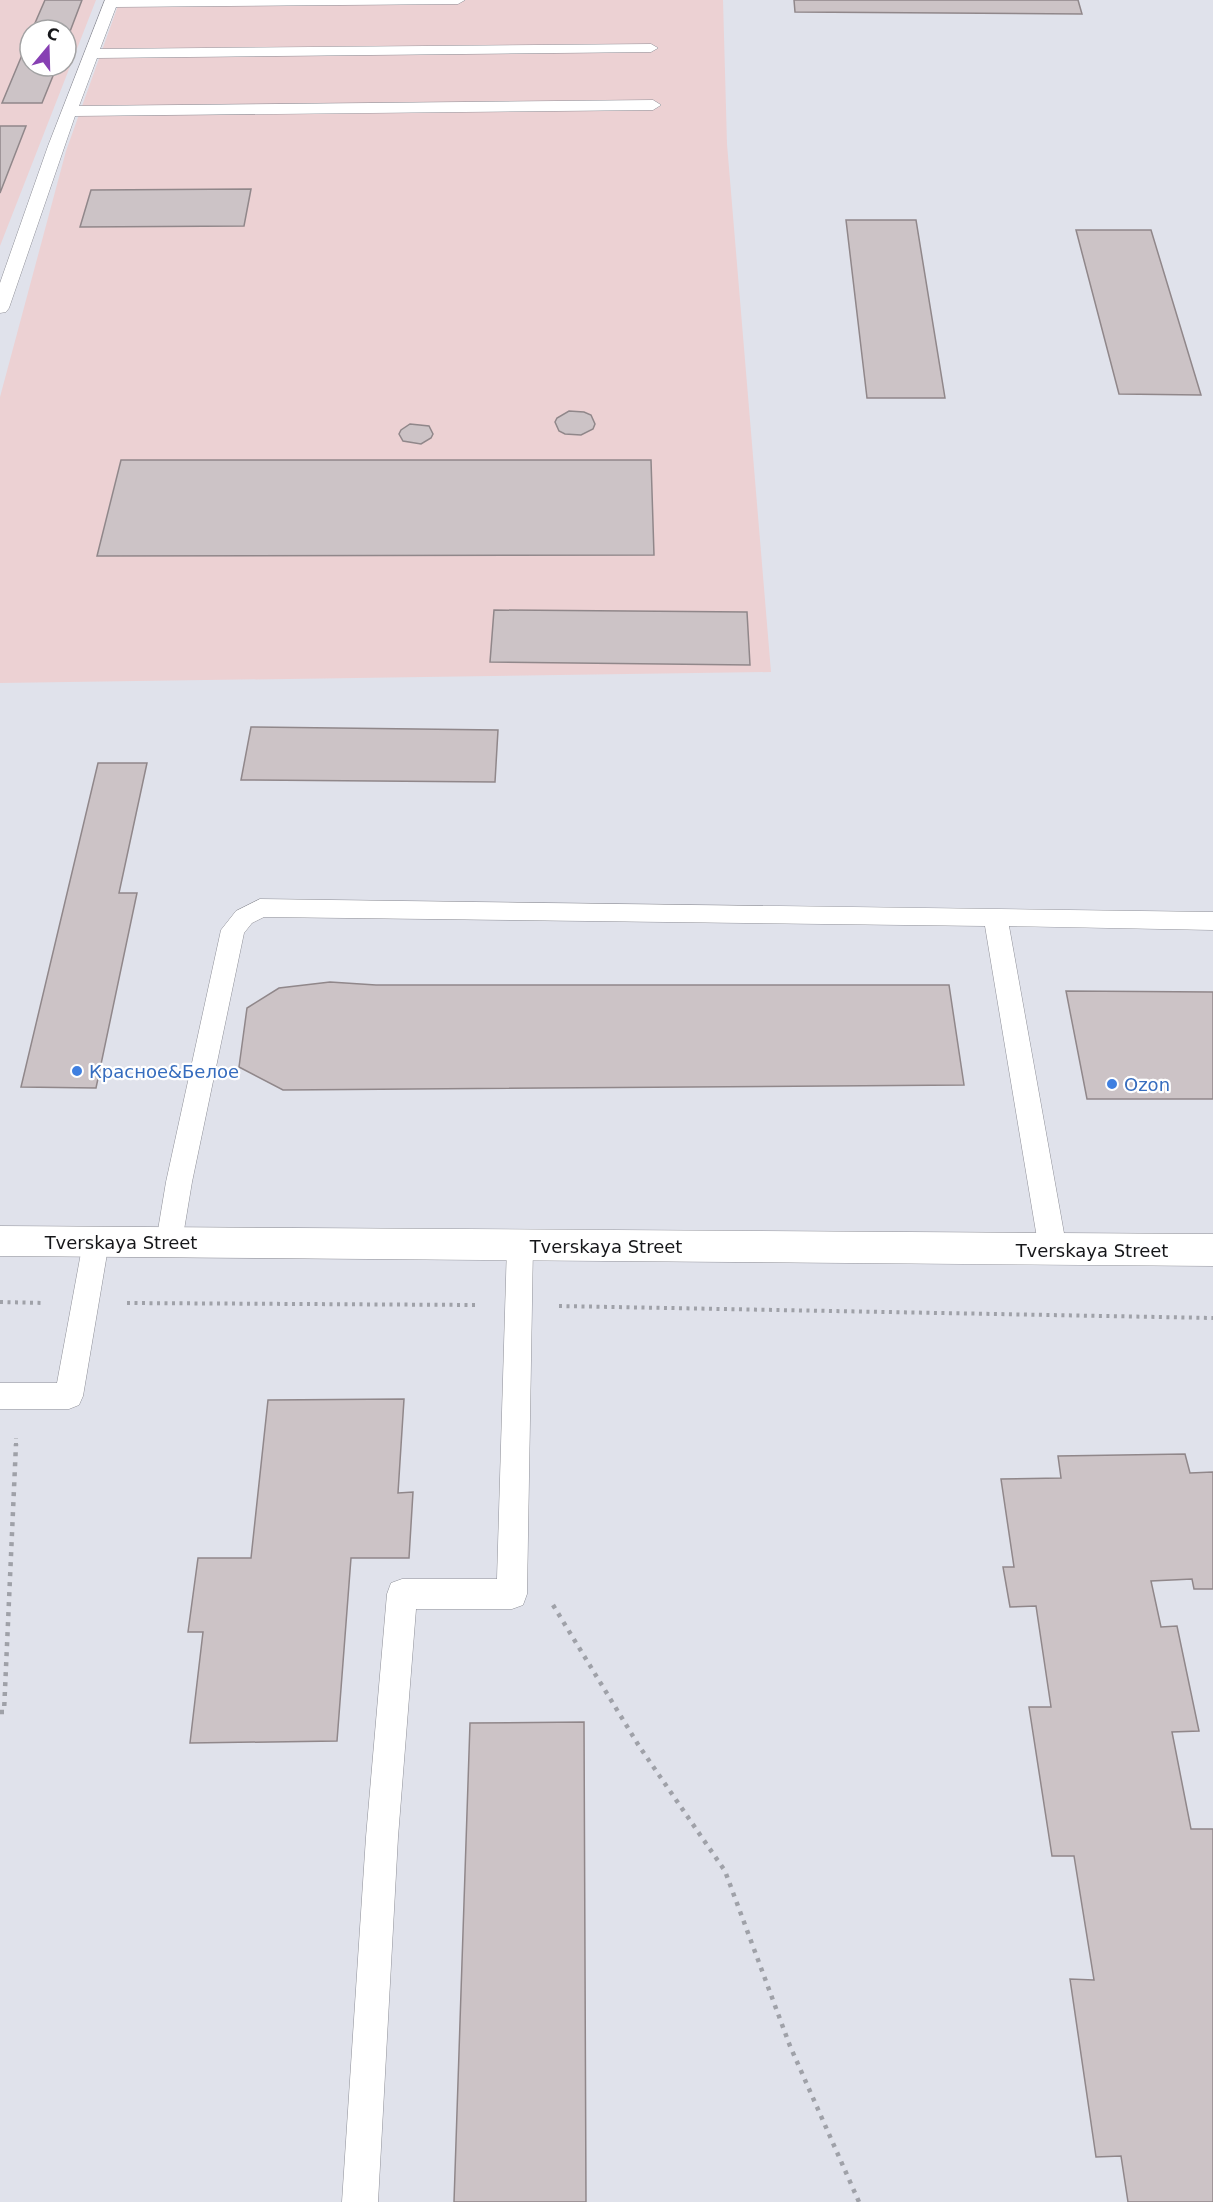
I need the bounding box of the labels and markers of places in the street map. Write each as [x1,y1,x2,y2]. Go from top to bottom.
place label: Красное&Белое [89,1061,239,1082]
marker: Красное&Белое [70,1064,84,1078]
place label: Ozon [1124,1074,1170,1095]
marker: Ozon [1105,1077,1119,1091]

